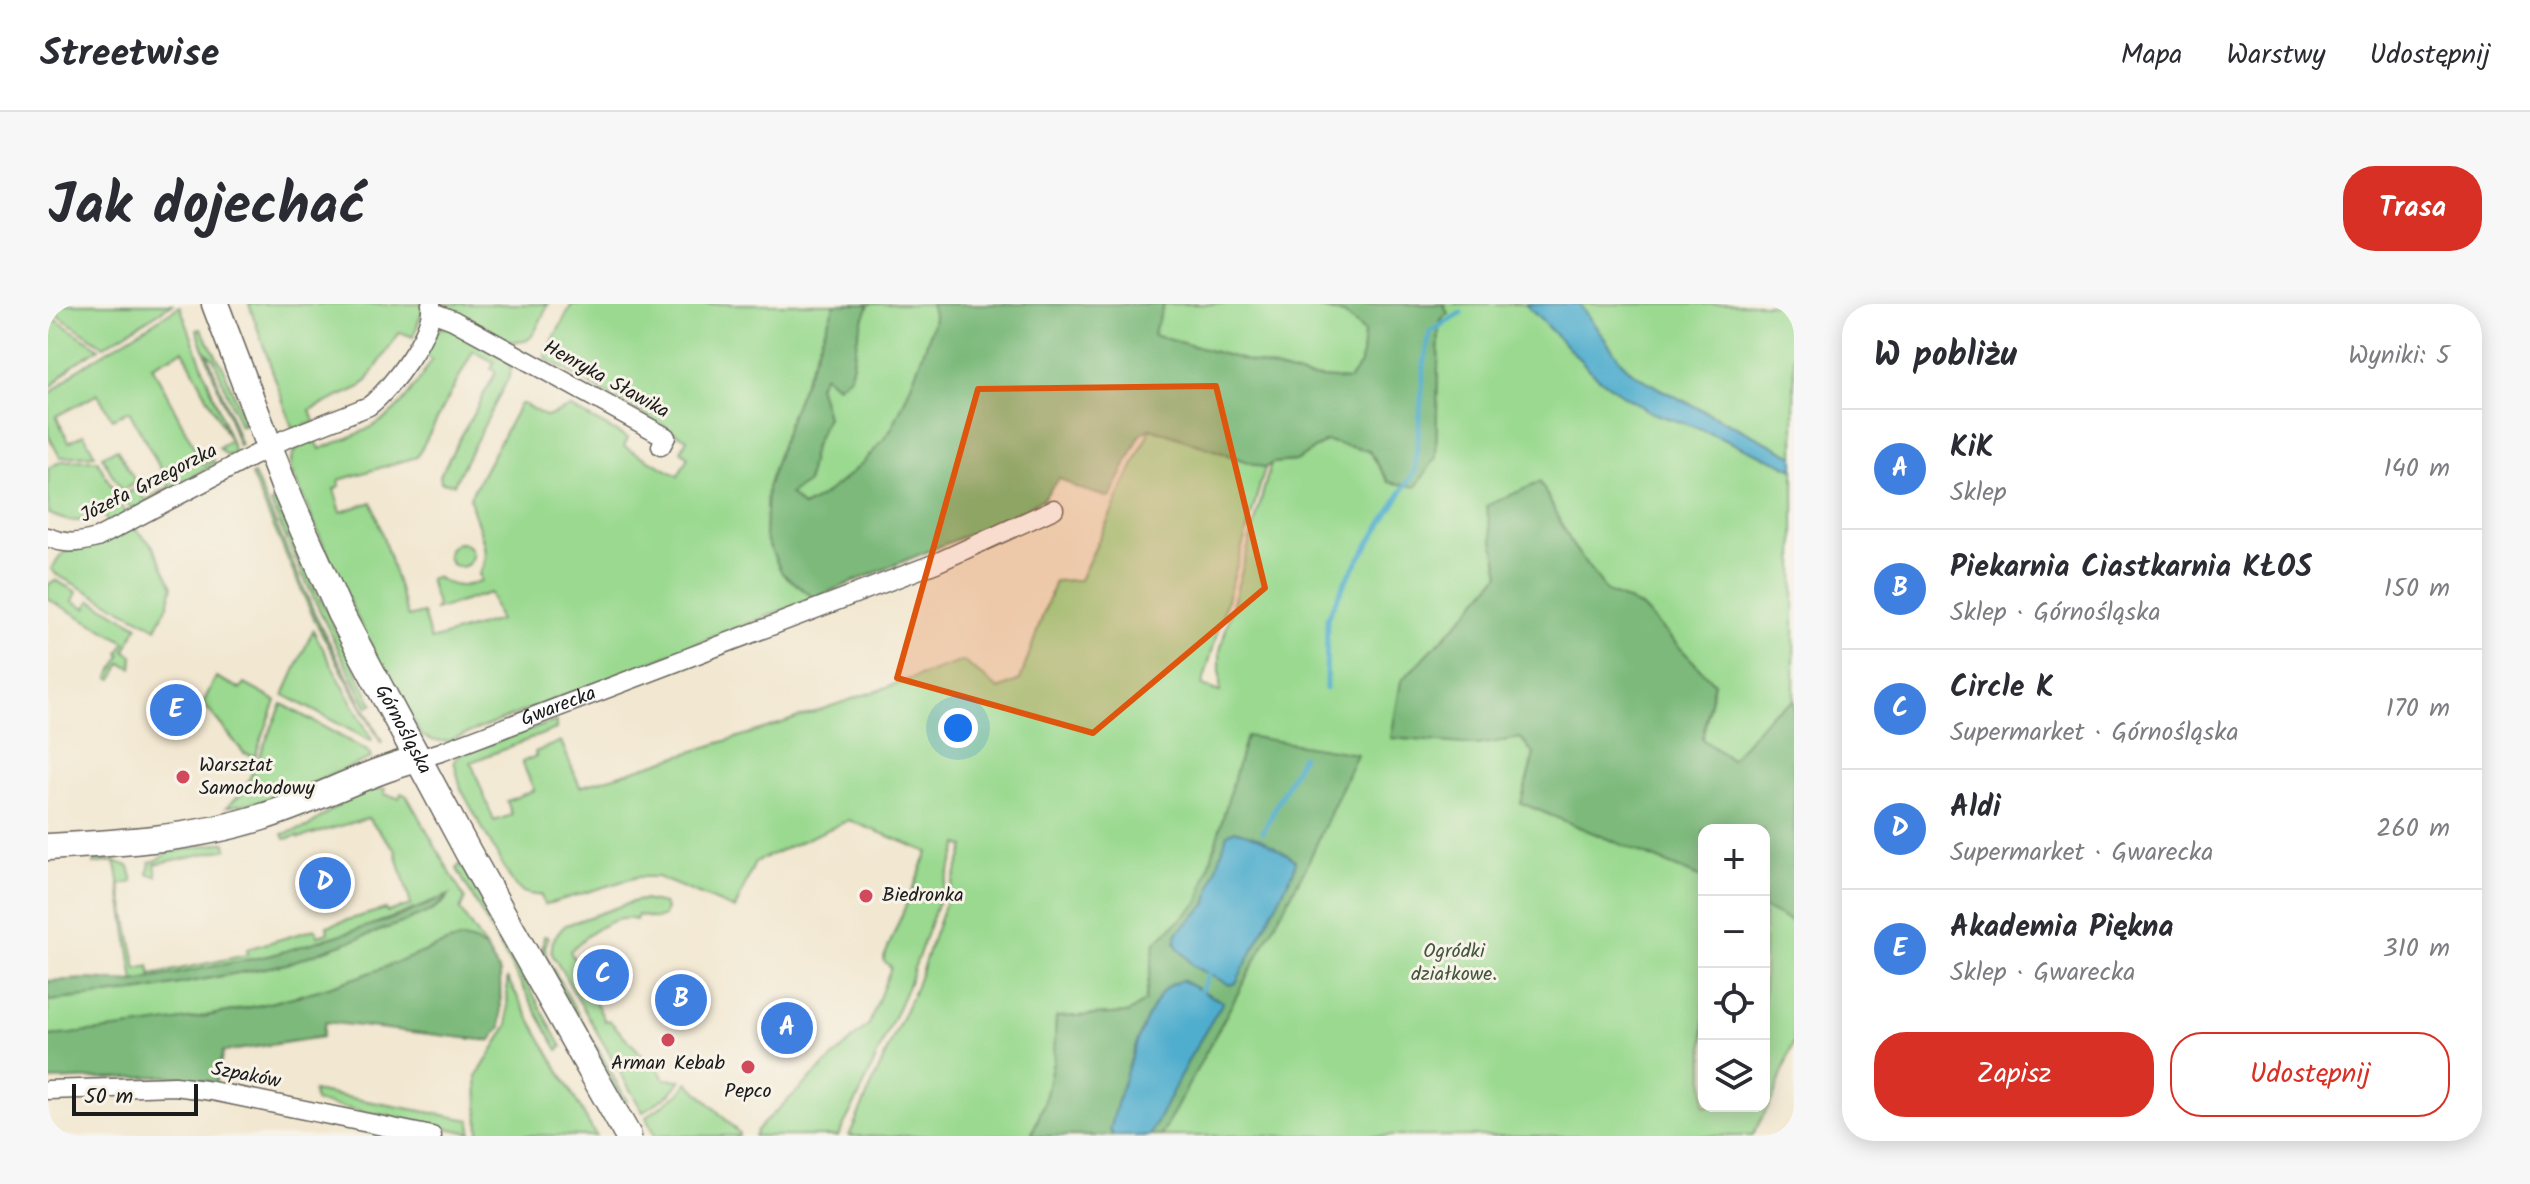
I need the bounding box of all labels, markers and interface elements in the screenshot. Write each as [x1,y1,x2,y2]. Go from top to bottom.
text: Streetwise [40,25,219,85]
text: Mapa [2121,33,2182,78]
text: Warstwy [2226,33,2325,78]
text: Udostępnij [2369,33,2490,78]
text: Jak dojechać [48,163,366,253]
button: Trasa [2343,166,2482,251]
text: W pobliżu [1874,329,2017,383]
street label: Henryka Sławika [537,332,675,428]
text: Wyniki: 5 [2348,335,2450,377]
text: KiK [1950,424,1994,472]
street label: Józefa Grzegorzka [75,436,223,532]
text: A [1892,448,1908,490]
text: 140 m [2383,448,2450,490]
text: Sklep [1950,472,2007,514]
text: Piekarnia Ciastkarnia KŁOS [1950,544,2312,592]
text: B [1892,568,1908,610]
text: 150 m [2384,568,2450,610]
text: Sklep · Górnośląska [1950,592,2161,634]
text: Circle K [1950,664,2054,712]
street label: Gwarecka [516,678,601,736]
street label: Górnośląska [365,679,440,781]
pin: E [150,680,202,740]
text: C [1892,688,1908,730]
text: 170 m [2386,688,2450,730]
your location [938,708,978,748]
text: Supermarket · Górnośląska [1950,712,2239,754]
place label: Warsztat Samochodowy [199,750,315,805]
marker: Warsztat Samochodowy [174,768,192,786]
text: Aldi [1950,784,2001,832]
text: D [1891,808,1909,850]
text: 260 m [2376,808,2450,850]
map controls [1698,824,1770,1112]
button: + [1698,824,1770,896]
text: Supermarket · Gwarecka [1950,832,2213,874]
pin: D [299,853,351,913]
place label: Biedronka [882,880,964,912]
marker: Biedronka [857,887,875,905]
button: − [1698,896,1770,968]
text: Akademia Piękna [1950,904,2174,952]
text: E [1893,928,1907,970]
text: 310 m [2383,928,2450,970]
park label: Ogródki działkowe. [1411,936,1497,991]
pin: C [577,945,629,1005]
text: Sklep · Gwarecka [1950,952,2135,994]
button: locate [1698,968,1770,1040]
pin: B [655,970,707,1030]
pin: A [761,998,813,1058]
marker: Arman Kebab [659,1031,677,1049]
button: Zapisz [1874,1032,2154,1117]
button: Udostępnij [2170,1032,2450,1117]
button: layers [1698,1040,1770,1112]
place label: Arman Kebab [611,1048,725,1080]
street label: Szpaków [208,1054,284,1099]
marker: Pepco [739,1058,757,1076]
place label: Pepco [724,1076,772,1108]
scale bar [72,1080,198,1116]
text: 50 m [84,1080,133,1115]

